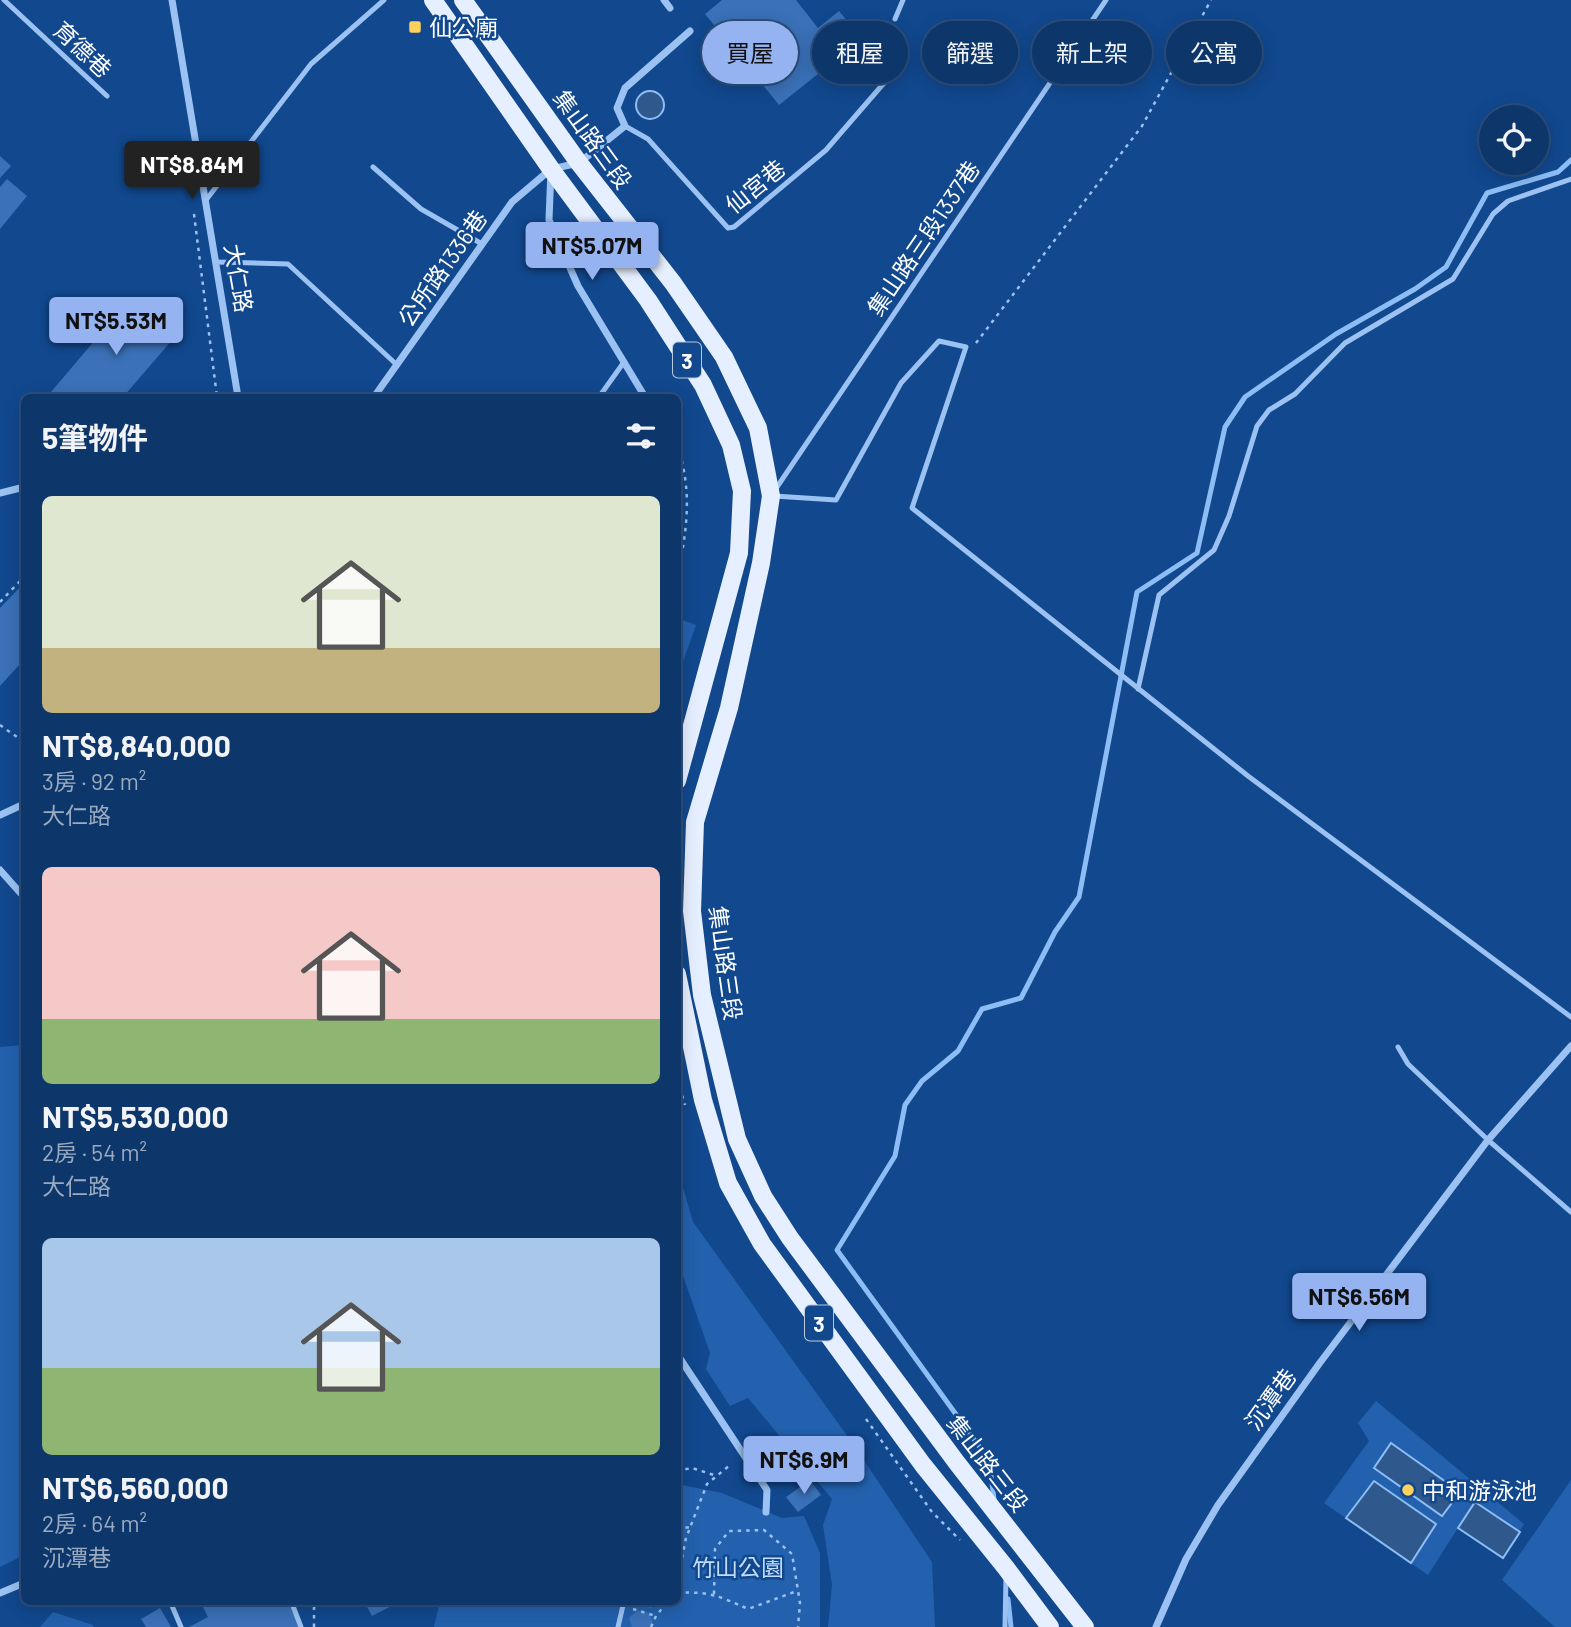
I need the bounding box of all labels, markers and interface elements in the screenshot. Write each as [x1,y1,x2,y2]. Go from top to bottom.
place label: 仙公廟 [429,13,498,41]
street label: 育德巷 [48,15,118,83]
marker: 仙公廟 [407,19,423,35]
chip: 買屋 [702,21,798,84]
chip: 租屋 [812,21,908,84]
chip: 篩選 [922,21,1018,84]
chip: 新上架 [1032,21,1152,84]
chip: 公寓 [1166,21,1262,84]
street label: 集山路三段 [548,84,638,194]
map controls [1479,105,1549,175]
button: locate [1479,105,1549,175]
pin: NT$8.84M [120,142,264,201]
text: NT$8.84M [140,150,244,178]
street label: 仙宮巷 [719,153,791,219]
street label: 集山路三段1337巷 [861,155,985,321]
street label: 公所路1336巷 [392,204,492,332]
pin: NT$5.07M [520,222,664,282]
text: NT$5.07M [542,231,642,259]
street label: 大仁路 [219,242,259,314]
pin: NT$5.53M [44,298,188,357]
text: NT$5.53M [65,306,167,334]
road number: 3 [673,342,701,378]
icon: filters [622,417,660,455]
text: 5筆物件 [42,419,148,455]
icon: home [288,542,414,668]
text: NT$8,840,000 [42,727,231,763]
text: 3房 · 92 m² [42,767,146,795]
text: 大仁路 [42,801,111,829]
street label: 集山路三段 [704,904,748,1022]
icon: home [288,913,414,1039]
text: NT$5,530,000 [42,1098,229,1134]
text: 2房 · 54 m² [42,1138,147,1166]
text: 大仁路 [42,1172,111,1200]
pin: NT$6.56M [1287,1274,1431,1333]
text: NT$6.56M [1308,1282,1410,1310]
icon: home [288,1284,414,1410]
road number: 3 [805,1306,833,1340]
street label: 沉潭巷 [1238,1363,1302,1435]
street label: 集山路三段 [942,1409,1034,1517]
pin: NT$6.9M [739,1436,869,1496]
text: NT$6.9M [759,1445,849,1473]
text: NT$6,560,000 [42,1469,229,1505]
place label: 中和游泳池 [1422,1476,1537,1504]
marker: 中和游泳池 [1400,1482,1416,1498]
text: 2房 · 64 m² [42,1509,147,1537]
text: 沉潭巷 [42,1543,111,1571]
park label: 竹山公園 [692,1553,784,1581]

